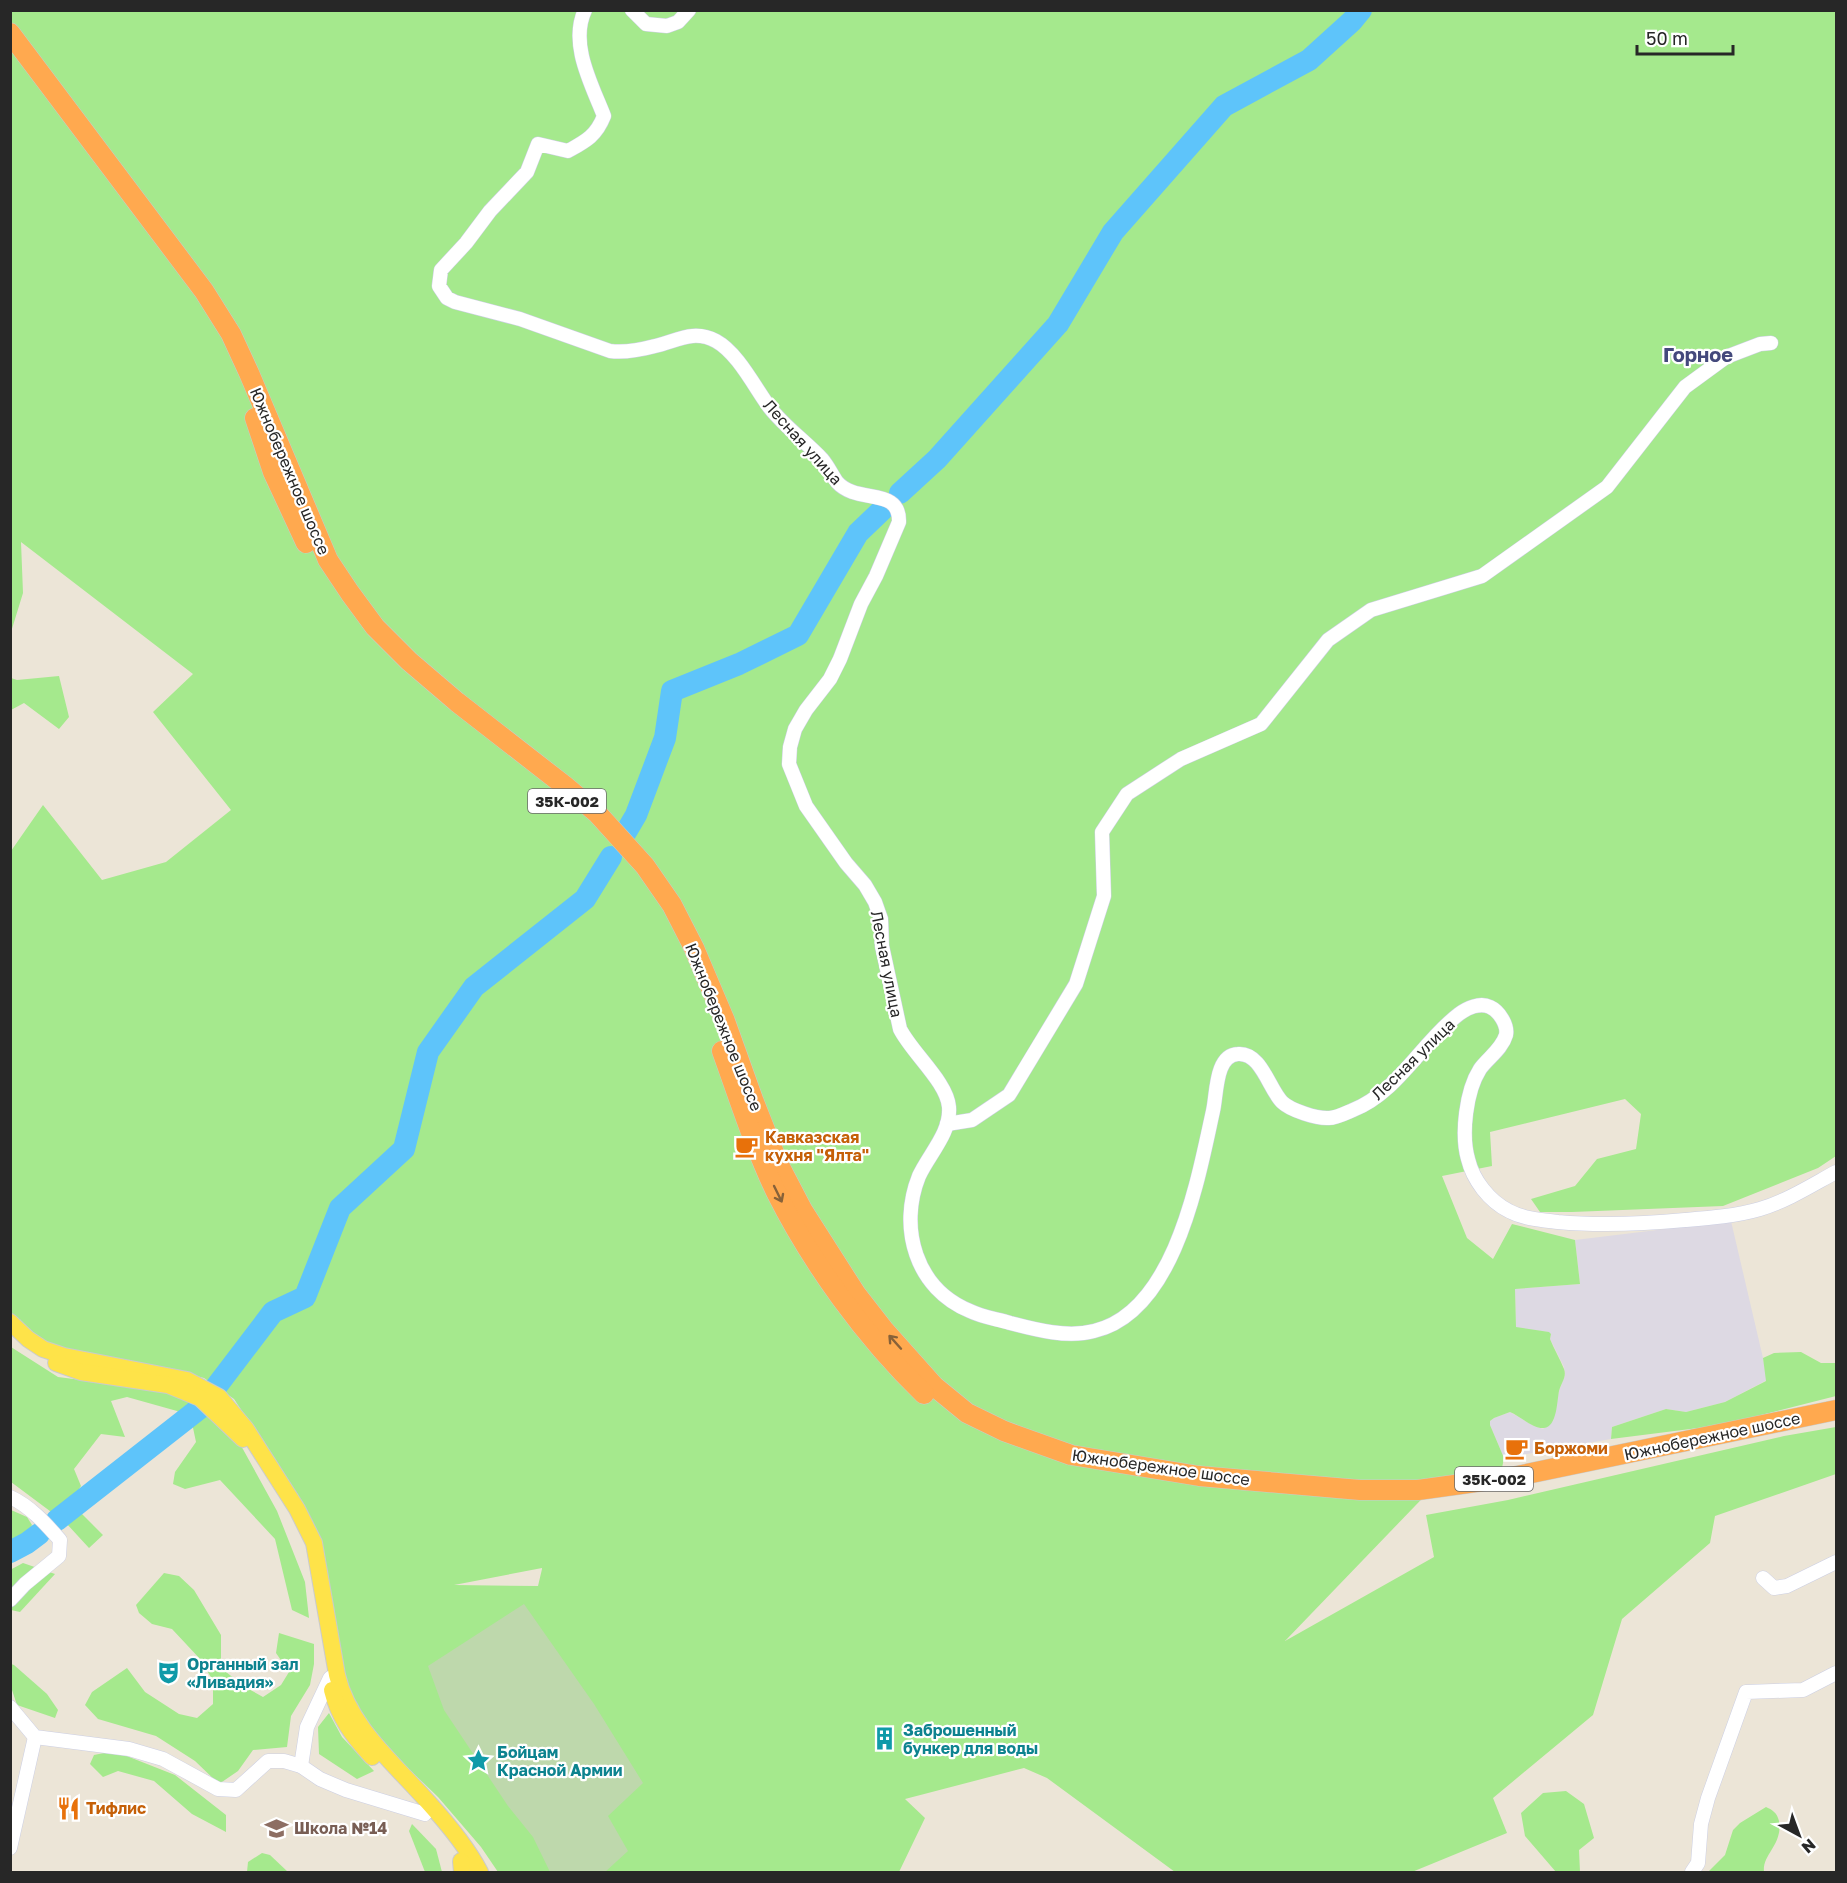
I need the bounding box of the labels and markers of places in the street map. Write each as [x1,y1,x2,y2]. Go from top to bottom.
place label: Кавказская кухня "Ялта" [765,1127,869,1165]
cafe icon: Кавказская кухня "Ялта" [734,1133,760,1159]
cafe icon: Боржоми [1503,1435,1529,1461]
place label: Боржоми [1534,1438,1608,1458]
place label: Органный зал «Ливадия» [187,1654,299,1692]
theatre icon: Органный зал «Ливадия» [156,1660,182,1686]
place label: Заброшенный бункер для воды [903,1720,1038,1758]
building icon: Заброшенный бункер для воды [872,1726,898,1752]
place label: Бойцам Красной Армии [497,1742,622,1780]
place icon: Бойцам Красной Армии [466,1748,492,1774]
restaurant icon: Тифлис [55,1795,81,1821]
place label: Тифлис [86,1798,146,1818]
school or university icon: Школа №14 [263,1815,289,1841]
place label: Школа №14 [294,1818,387,1838]

